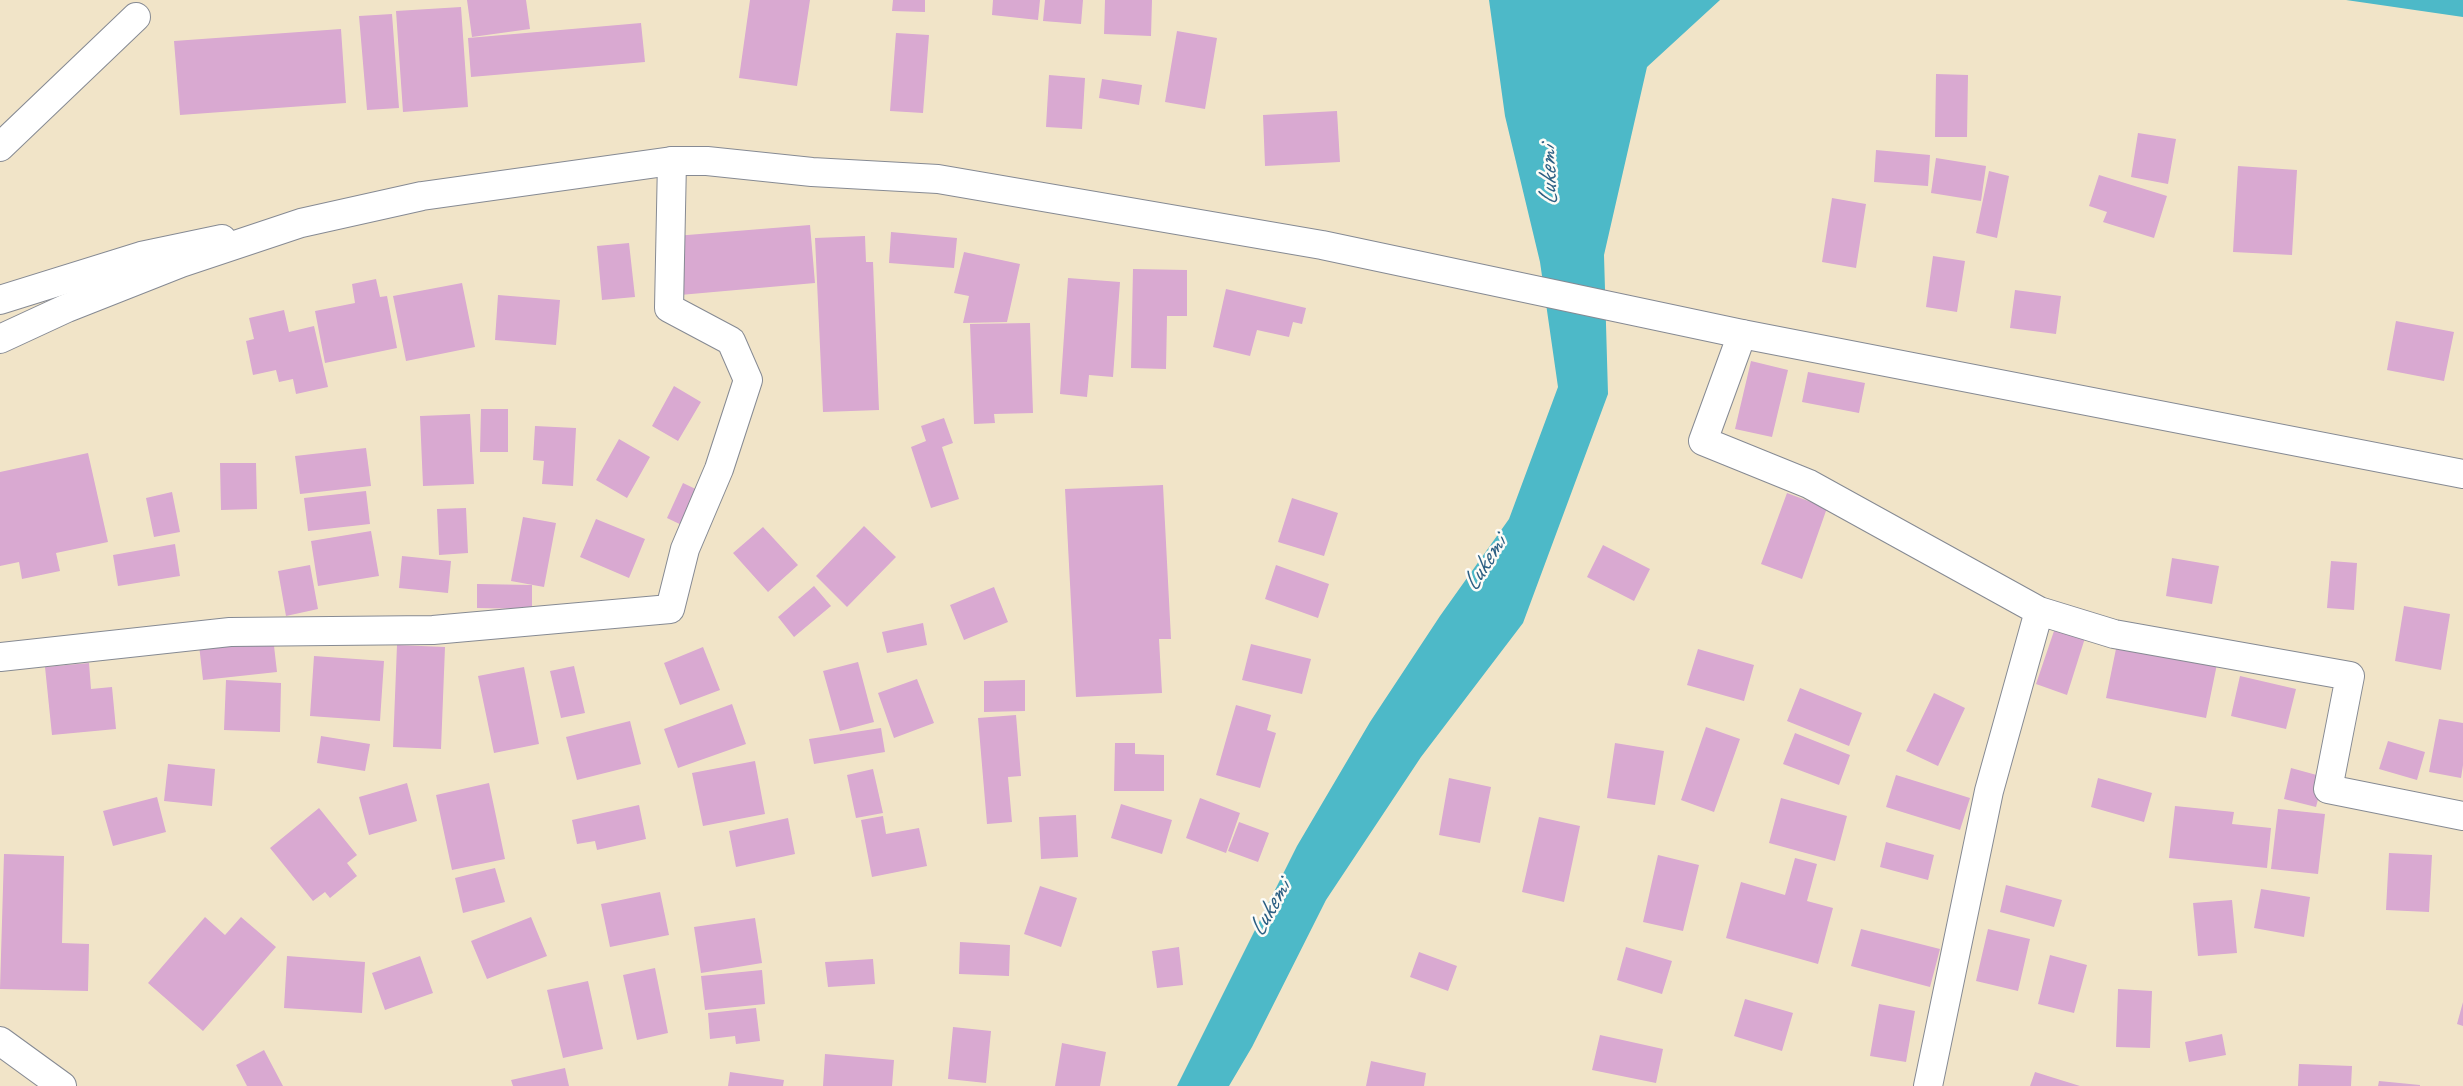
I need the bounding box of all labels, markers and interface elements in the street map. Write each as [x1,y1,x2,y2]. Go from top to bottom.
water label: Lukemi [1533,146,1565,206]
water label: Lukemi [1456,531,1514,597]
water label: Lukemi [1242,876,1298,942]

